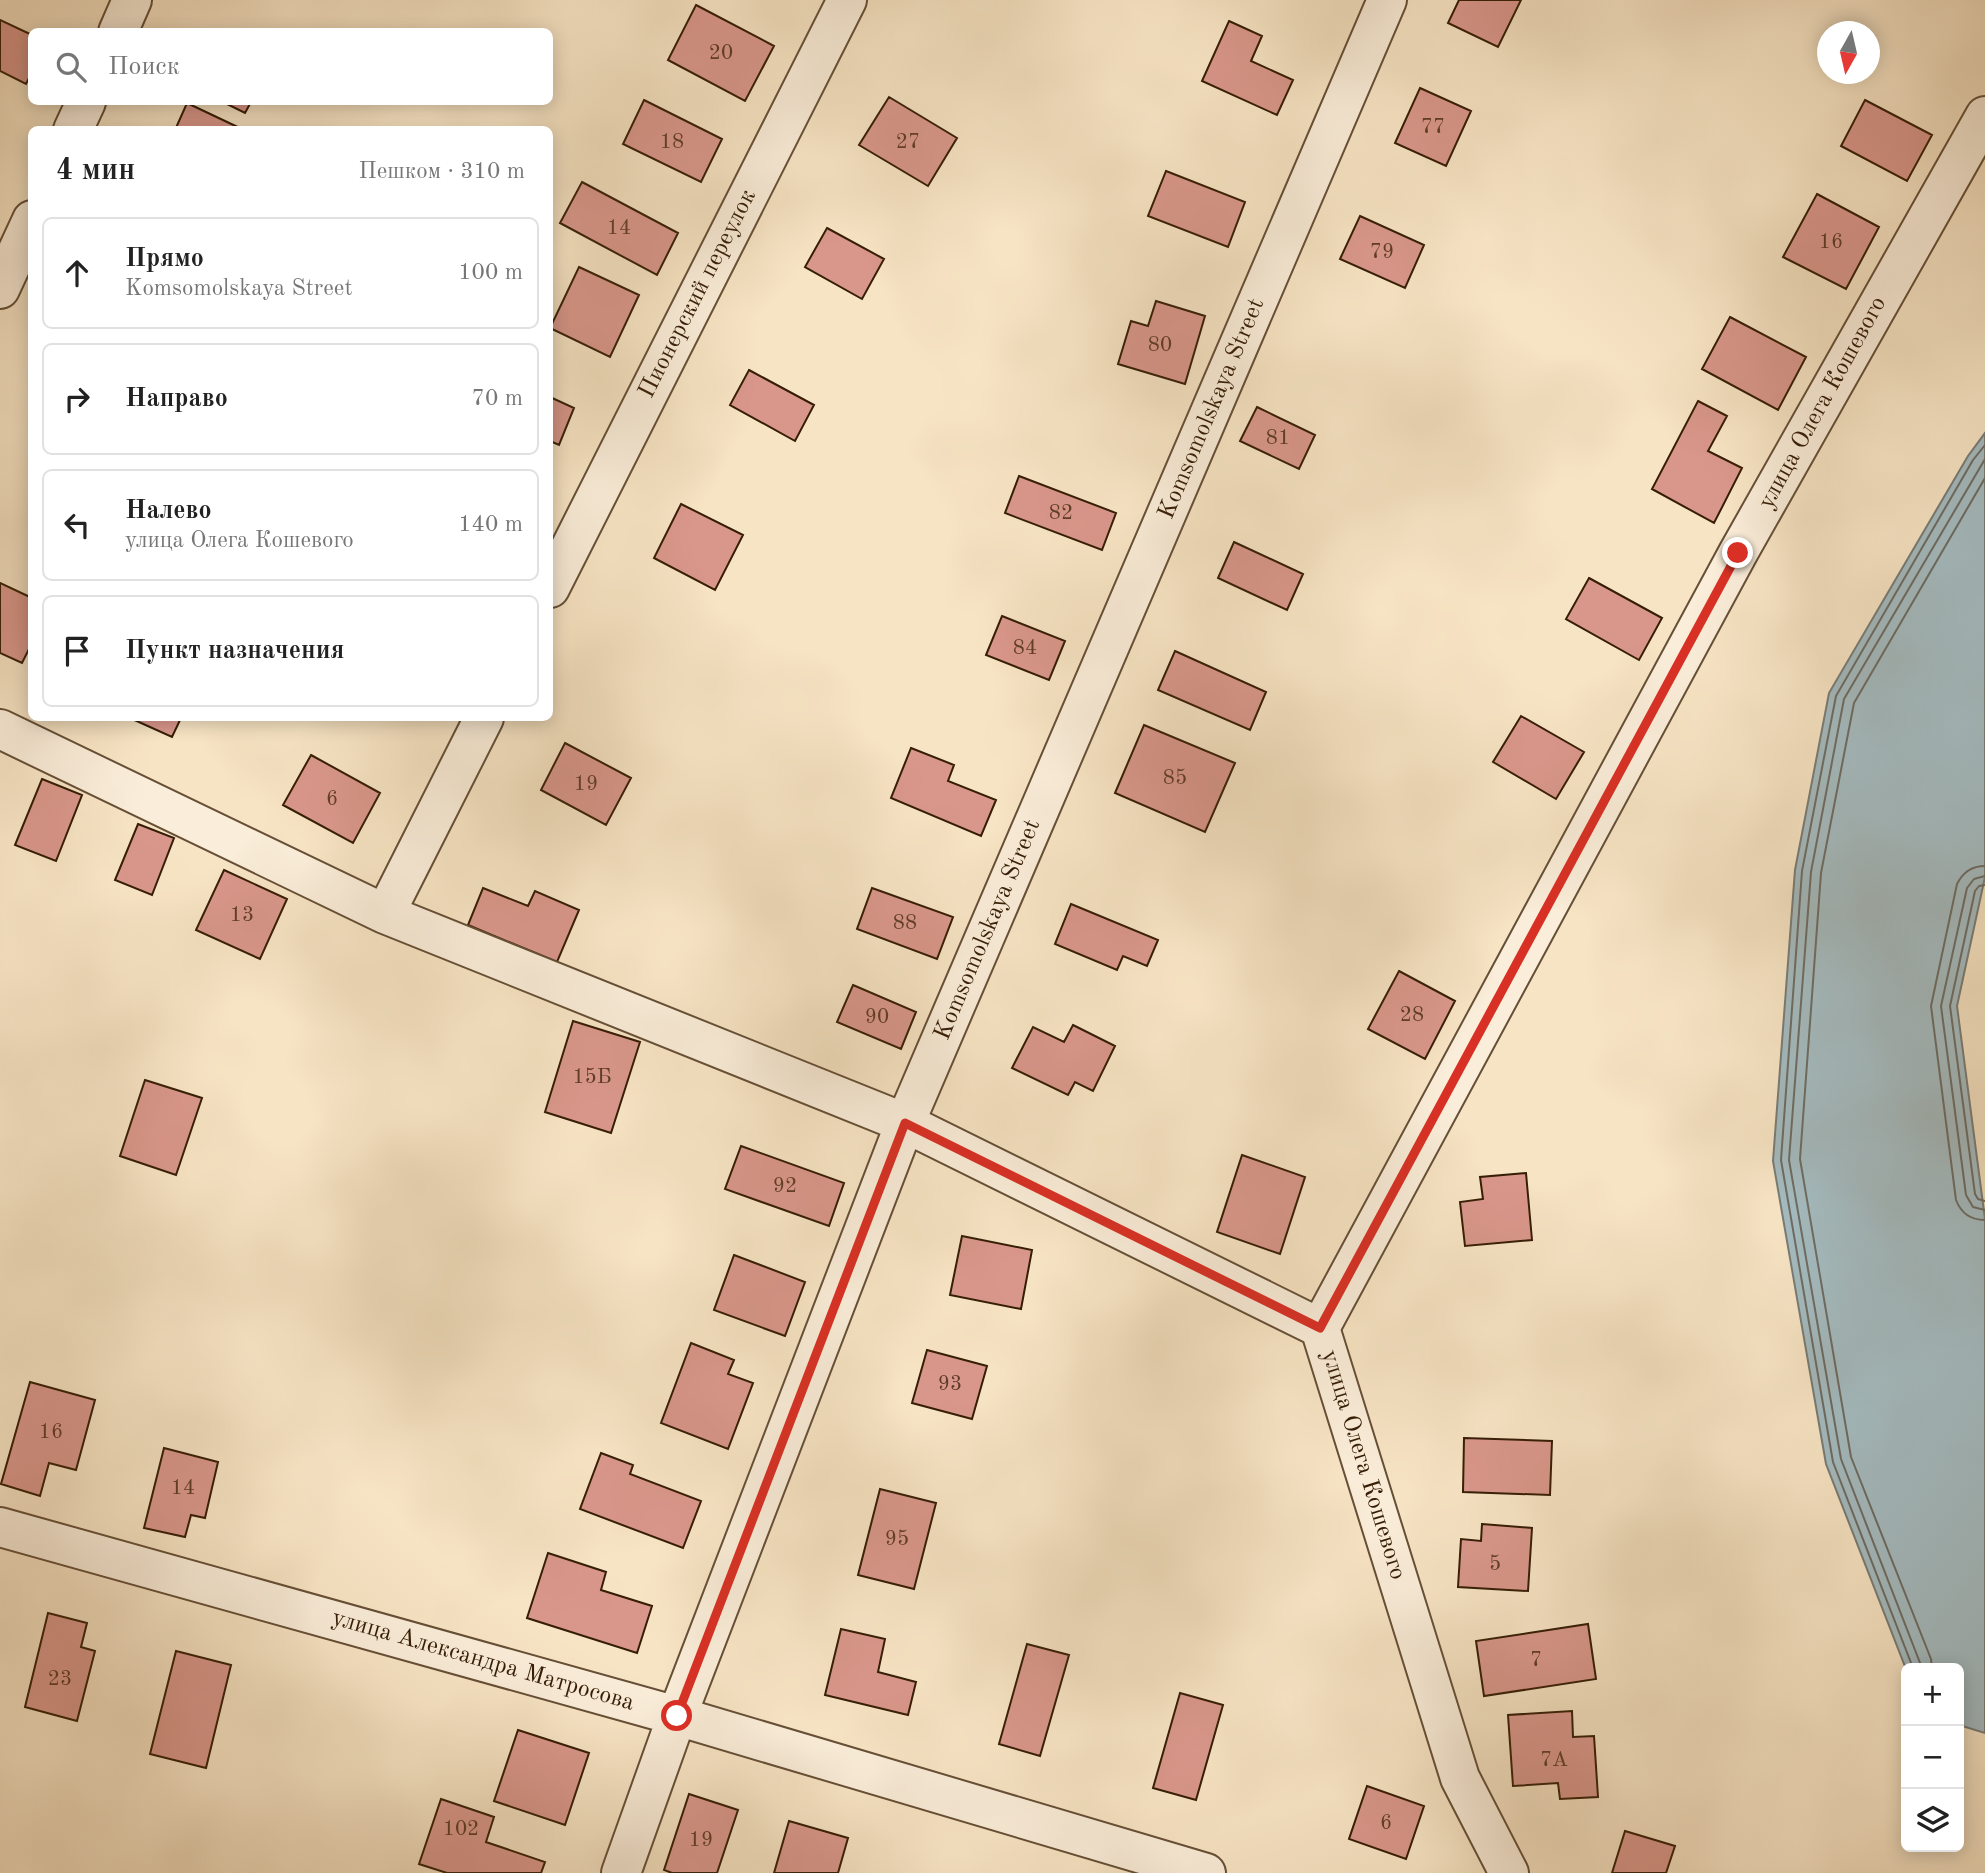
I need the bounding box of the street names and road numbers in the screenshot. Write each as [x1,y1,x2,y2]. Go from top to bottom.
street label: Пионерский переулок [635,186,761,402]
street label: улица Олега Кошевого [1755,293,1891,513]
street label: Komsomolskaya Street [1155,295,1269,523]
street label: Komsomolskaya Street [931,816,1045,1044]
street label: улица Олега Кошевого [1317,1347,1409,1583]
street label: улица Александра Матросова [329,1606,637,1716]

